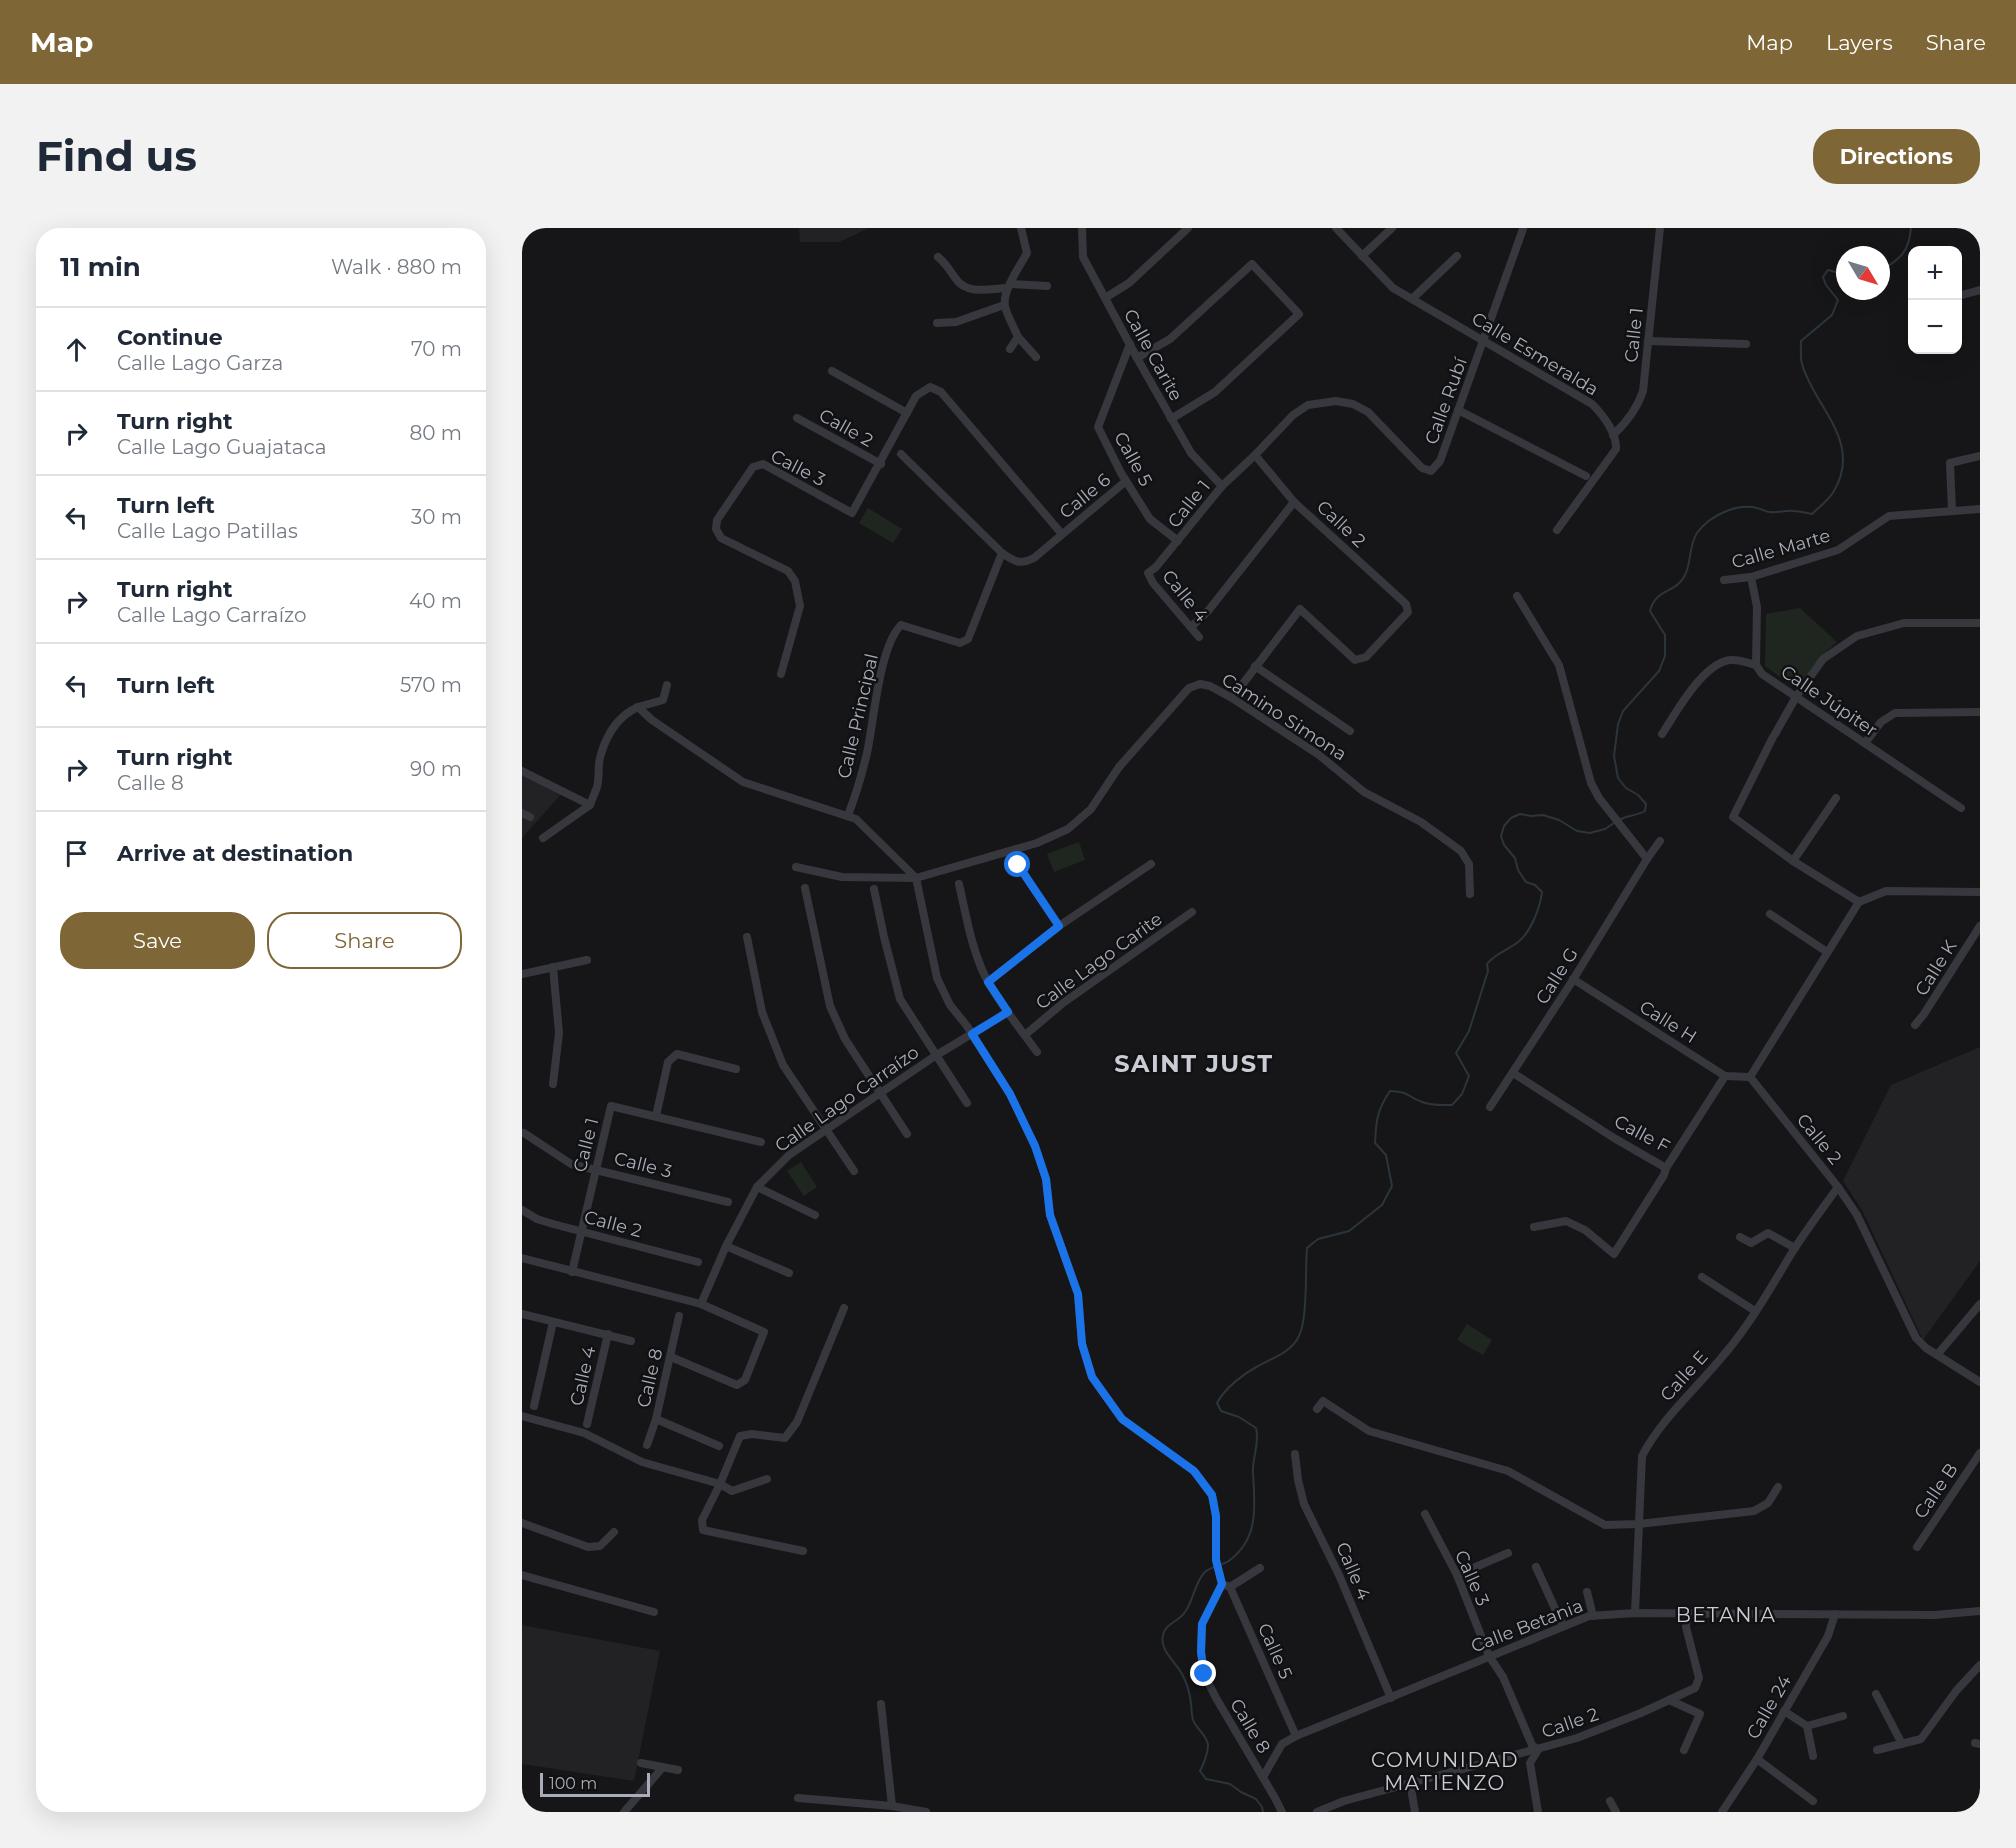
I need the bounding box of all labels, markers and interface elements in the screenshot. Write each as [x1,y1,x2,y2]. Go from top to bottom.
text: Map [30,25,93,59]
text: Map [1746,30,1793,55]
text: Layers [1826,30,1893,55]
text: Share [1926,30,1986,55]
button: Directions [1813,129,1980,184]
text: Find us [36,130,197,182]
north arrow [1836,246,1890,300]
map controls [1908,246,1962,354]
button: + [1908,246,1962,300]
text: 11 min [60,251,141,283]
text: Walk · 880 m [331,255,462,279]
button: − [1908,300,1962,354]
street label: Calle Carite [1119,305,1187,405]
street label: Calle 1 [1620,306,1648,364]
street label: Calle Esmeralda [1468,308,1602,400]
text: Continue [117,324,223,351]
icon: ahead [60,333,93,366]
text: 70 m [411,337,462,361]
text: Calle Lago Garza [117,351,283,375]
street label: Calle Rubí [1420,354,1472,447]
street label: Calle 2 [815,404,877,452]
text: Turn right [117,408,232,435]
icon: right [60,417,93,450]
text: 80 m [410,421,462,445]
street label: Calle 5 [1109,428,1157,490]
text: Calle Lago Guajataca [117,435,327,459]
street label: Calle 3 [767,445,829,491]
street label: Calle 6 [1055,469,1115,523]
street label: Calle 1 [1163,476,1215,532]
text: Turn left [117,492,215,519]
street label: Calle 2 [1312,496,1370,552]
icon: left [60,501,93,534]
text: 30 m [411,505,462,529]
text: Calle Lago Patillas [117,519,298,543]
street label: Calle Marte [1729,524,1833,574]
street label: Calle 4 [1157,566,1213,626]
text: Turn right [117,576,232,603]
icon: right [60,585,93,618]
text: 40 m [409,589,462,613]
text: Calle Lago Carraízo [117,603,307,627]
street label: Calle Principal [833,651,883,781]
street label: Calle Júpiter [1777,661,1881,741]
street label: Camino Simona [1217,668,1351,766]
icon: left [60,669,93,702]
text: Turn left [117,672,215,699]
text: 570 m [400,673,462,697]
text: Turn right [117,744,232,771]
icon: right [60,753,93,786]
text: 90 m [410,757,462,781]
text: Calle 8 [117,771,184,795]
icon: arrive [60,837,93,870]
text: Arrive at destination [117,840,353,867]
route start [1004,851,1030,877]
street label: Calle Lago Carite [1031,908,1167,1014]
button: Save [60,912,255,969]
button: Share [267,912,462,969]
street label: Calle K [1910,936,1962,1000]
street label: Calle G [1531,944,1583,1008]
street label: Calle H [1635,996,1701,1048]
street label: Calle Lago Carraízo [771,1041,923,1157]
district label: SAINT JUST [1114,1049,1274,1078]
street label: Calle 2 [1792,1109,1846,1169]
street label: Calle F [1610,1110,1674,1158]
street label: Calle 1 [569,1116,603,1174]
street label: Calle 3 [612,1147,674,1183]
street label: Calle 2 [582,1206,644,1242]
street label: Calle 4 [565,1344,601,1408]
street label: Calle 8 [633,1346,667,1410]
street label: Calle E [1656,1346,1712,1406]
street label: Calle B [1910,1459,1962,1523]
street label: Calle 4 [1331,1539,1375,1603]
street label: Calle 3 [1450,1547,1494,1609]
street label: Calle Betania [1468,1595,1586,1657]
district label: BETANIA [1676,1603,1776,1627]
street label: Calle 5 [1253,1620,1297,1682]
route end [1190,1660,1216,1686]
street label: Calle 24 [1742,1671,1796,1743]
street label: Calle 8 [1225,1695,1275,1757]
street label: Calle 2 [1539,1703,1601,1743]
district label: COMUNIDAD MATIENZO [1371,1748,1519,1795]
scale bar [540,1770,650,1798]
text: 100 m [549,1774,597,1793]

